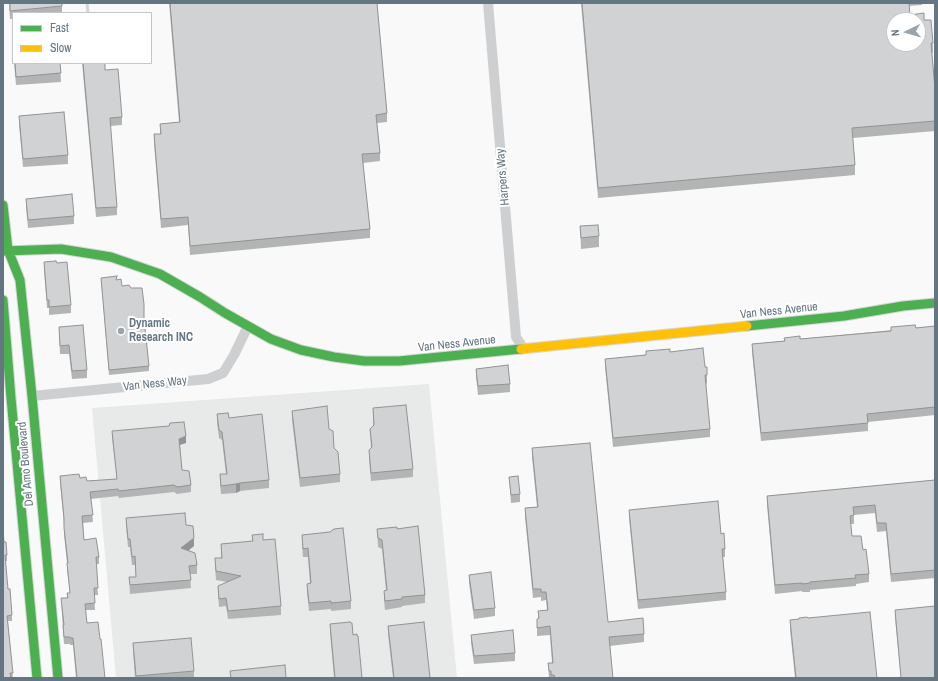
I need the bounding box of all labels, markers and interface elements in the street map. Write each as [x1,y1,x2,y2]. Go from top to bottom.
legend [12,12,152,64]
north arrow [886,12,926,52]
text: Fast [50,20,69,36]
text: N [888,29,902,37]
text: Slow [50,40,71,56]
street label: Harpers Way [493,148,513,206]
street label: Van Ness Avenue [740,300,818,322]
place label: Dynamic Research INC [129,317,193,345]
marker: Dynamic Research INC [116,326,126,336]
street label: Van Ness Avenue [418,333,496,355]
street label: Van Ness Way [122,373,188,395]
street label: Del Amo Boulevard [15,421,37,507]

